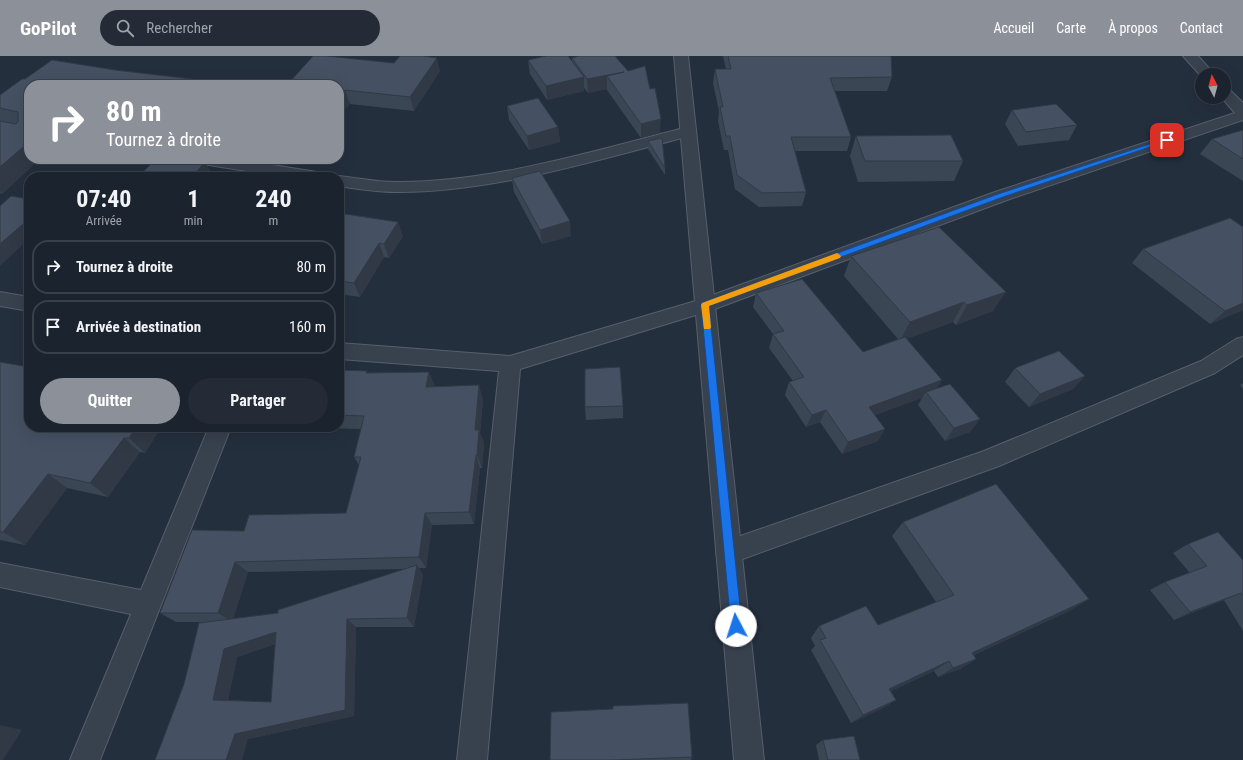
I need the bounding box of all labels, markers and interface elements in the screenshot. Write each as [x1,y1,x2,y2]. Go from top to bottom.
search box [100,10,380,46]
text: GoPilot [20,17,76,40]
icon: search [114,17,136,39]
text: Rechercher [146,19,213,37]
text: Accueil [993,20,1034,36]
text: Carte [1056,20,1086,36]
text: À propos [1108,20,1158,36]
text: Contact [1180,20,1223,36]
north arrow [1195,68,1231,104]
map controls [1195,68,1231,104]
text: 80 m [106,95,162,128]
icon: right [40,96,92,148]
pin [1150,123,1184,157]
text: Tournez à droite [106,129,221,150]
icon: arrive [1156,129,1178,151]
text: 07:40 [76,185,131,213]
text: 1 [187,185,199,213]
text: 240 [255,185,292,213]
text: Arrivée [86,213,122,228]
text: min [184,213,203,228]
text: m [269,213,278,228]
icon: right [42,256,64,278]
text: Tournez à droite [76,258,173,276]
text: 80 m [296,258,326,276]
icon: arrive [42,316,64,338]
text: Arrivée à destination [76,318,201,336]
text: 160 m [289,318,326,336]
button: Quitter [40,378,180,424]
button: Partager [188,378,328,424]
position arrow [715,605,757,647]

